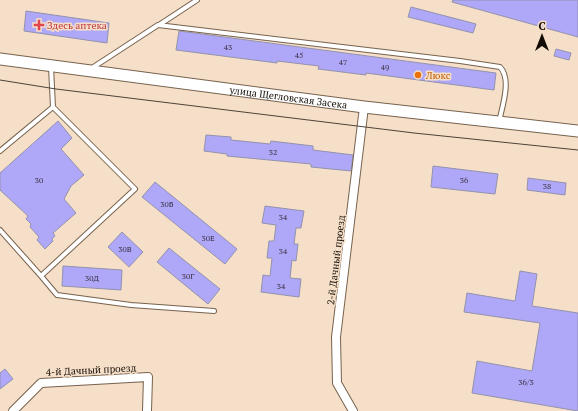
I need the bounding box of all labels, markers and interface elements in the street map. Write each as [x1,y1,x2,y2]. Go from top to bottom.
north arrow [522,16,562,56]
place label: Здесь аптека [47,19,107,32]
text: С [538,19,546,33]
marker: Здесь аптека [34,20,44,30]
house number: 43 [224,42,232,52]
house number: 45 [295,50,303,60]
house number: 47 [339,57,347,67]
house number: 49 [381,62,389,72]
place label: Люкс [425,69,451,82]
marker: Люкс [413,70,423,80]
street label: улица Щегловская Засека [228,83,348,111]
house number: 32 [269,147,277,157]
house number: 30 [35,175,43,185]
house number: 36 [460,175,469,185]
house number: 38 [543,181,551,191]
house number: 30Б [160,199,174,209]
house number: 34 [279,212,288,222]
street label: 2-й Дачный проезд [324,214,348,306]
house number: 30Е [201,233,215,243]
house number: 30В [118,244,132,254]
house number: 34 [279,246,288,256]
house number: 30Г [182,271,194,281]
house number: 30Д [85,273,100,283]
house number: 34 [277,281,286,291]
street label: 4-й Дачный проезд [45,361,137,379]
house number: 36/3 [518,377,534,387]

